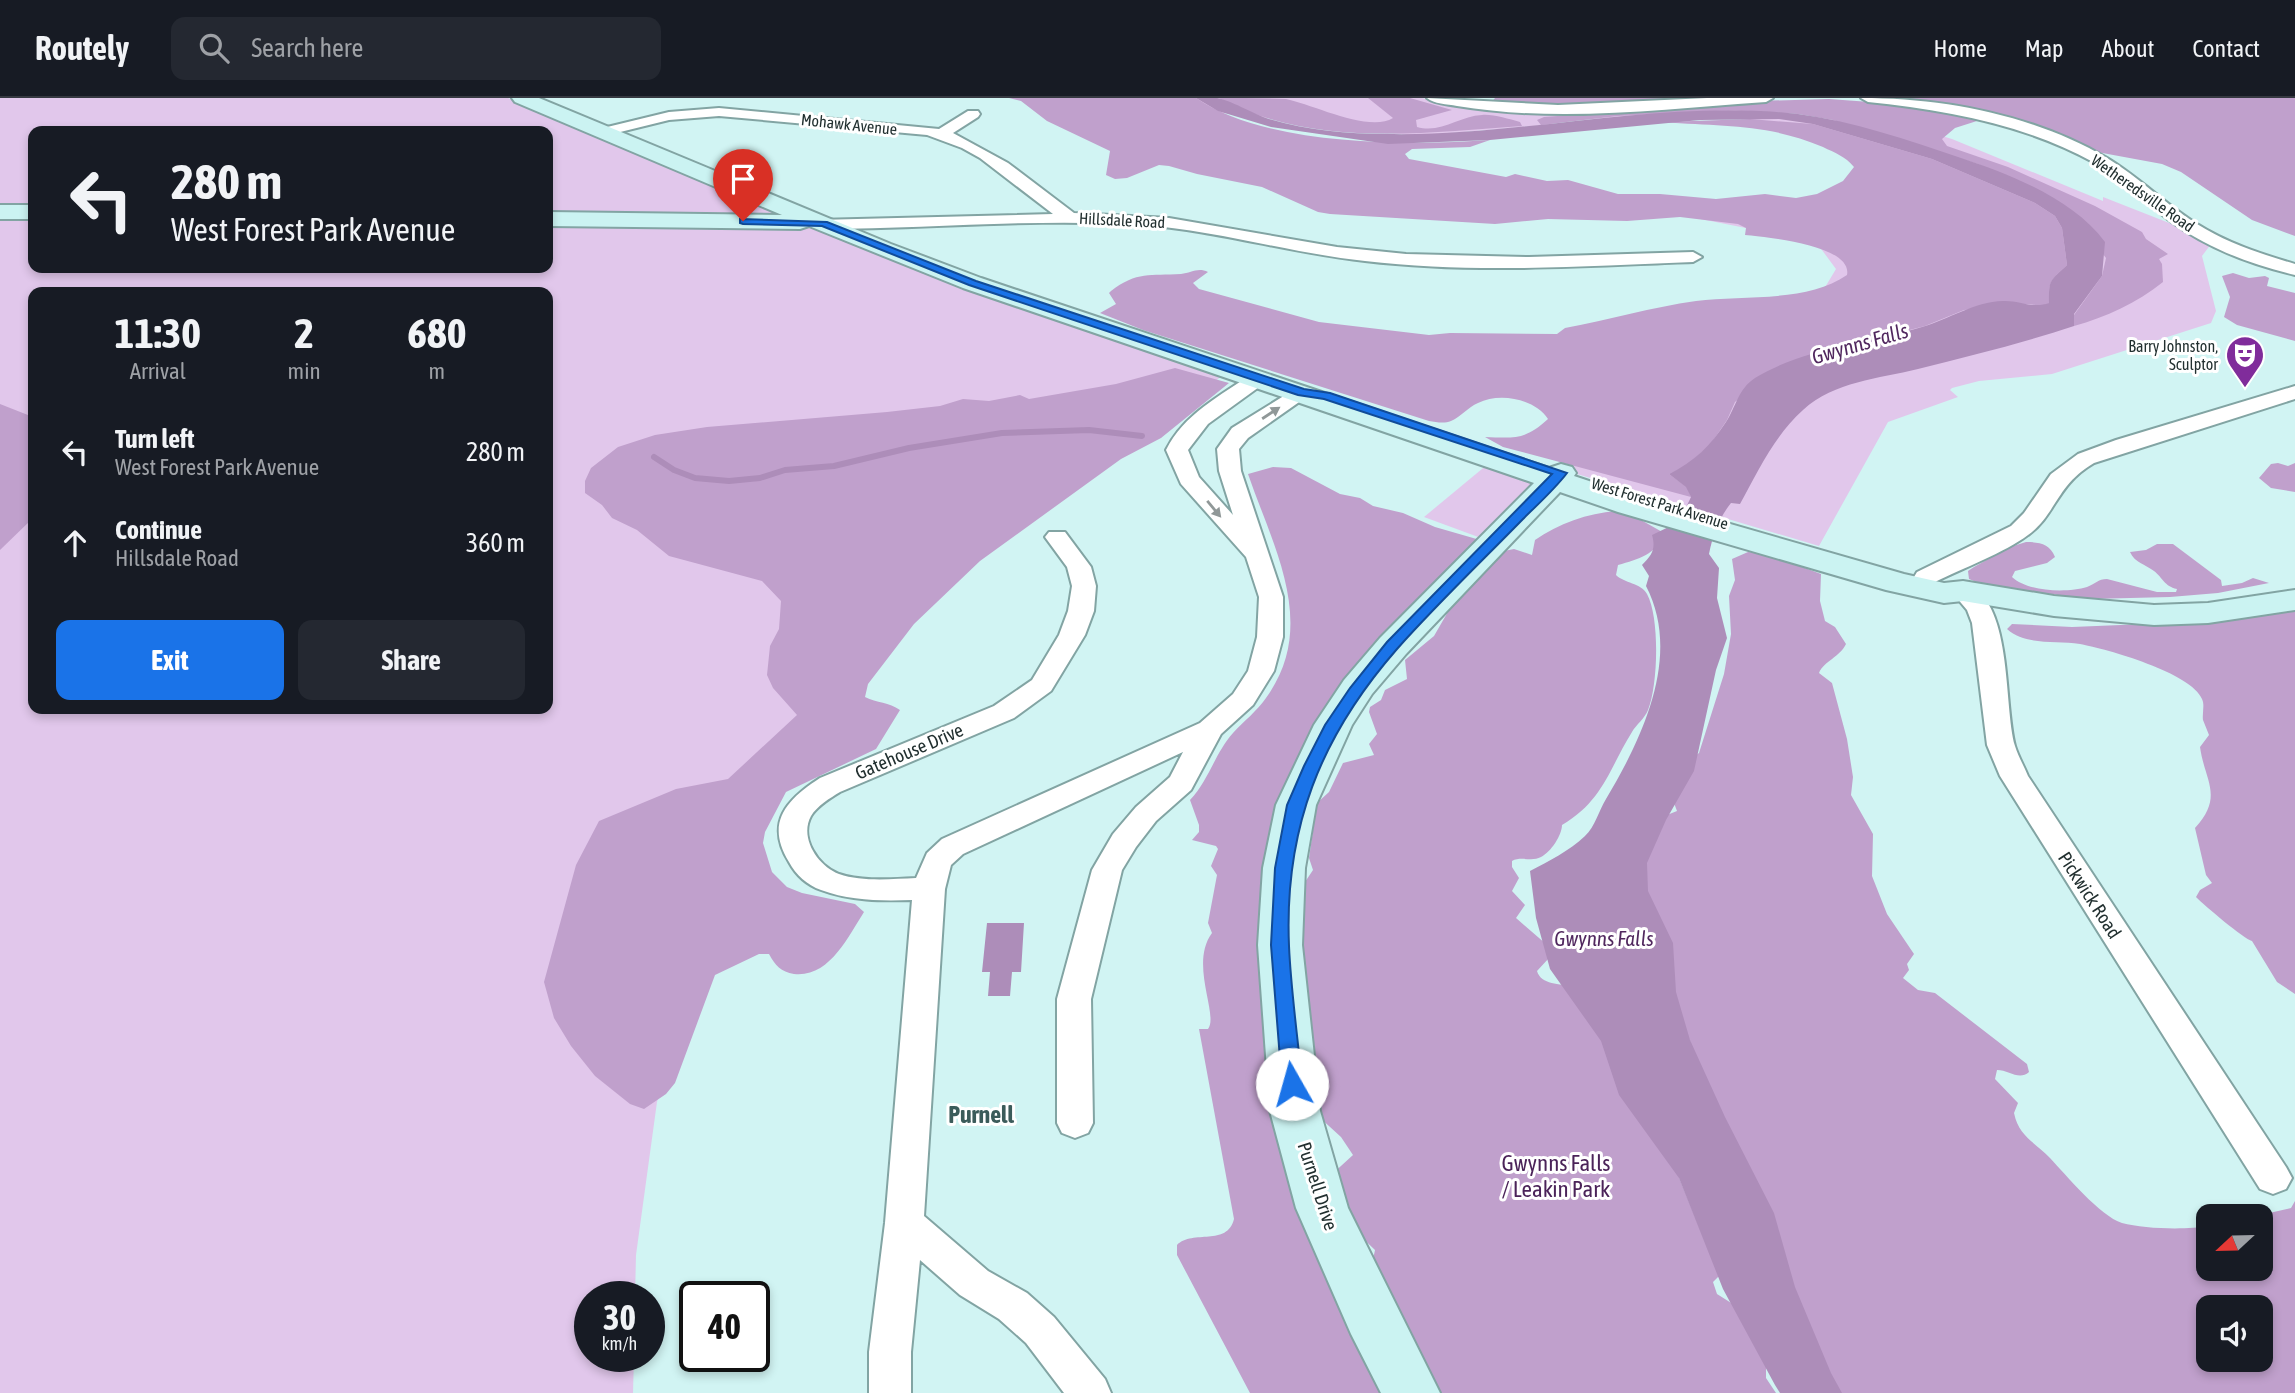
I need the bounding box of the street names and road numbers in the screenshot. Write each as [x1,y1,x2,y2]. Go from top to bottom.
street label: Mohawk Avenue [800,110,898,138]
street label: Wetheredsville Road [2088,151,2198,235]
street label: Hillsdale Road [1078,209,1166,231]
street label: West Forest Park Avenue [1589,474,1731,532]
street label: Gatehouse Drive [852,718,966,784]
street label: Pickwick Road [2054,848,2126,942]
street label: Purnell Drive [1293,1139,1343,1233]

